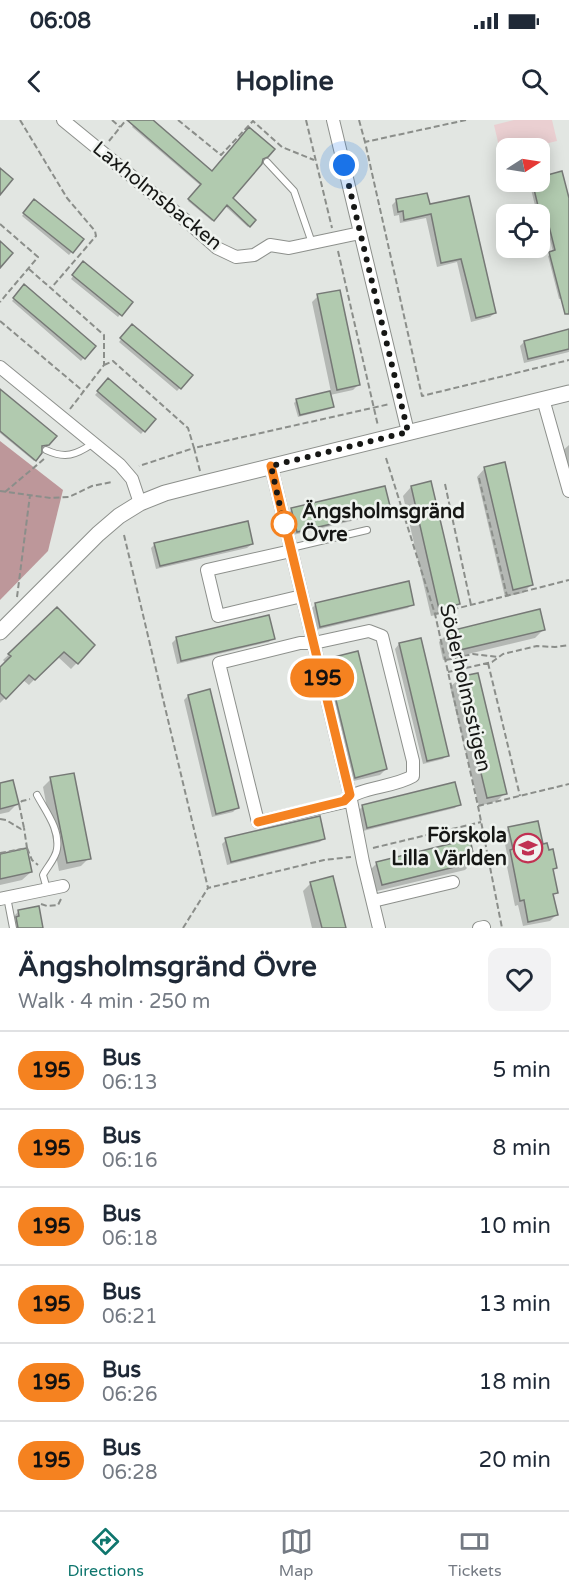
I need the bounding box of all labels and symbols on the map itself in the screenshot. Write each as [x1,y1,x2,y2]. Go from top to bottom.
street label: Laxholmsbacken [87,136,227,256]
north arrow [496,138,550,192]
your location [329,150,359,180]
place label: Ängsholmsgränd Övre [302,499,465,547]
marker: Ängsholmsgränd Övre [271,511,297,537]
street label: Söderholmsstigen [434,602,496,774]
line badge: 195 [288,658,356,698]
place label: Förskola Lilla Världen [391,824,507,871]
school or university icon: Förskola Lilla Världen [512,832,544,864]

